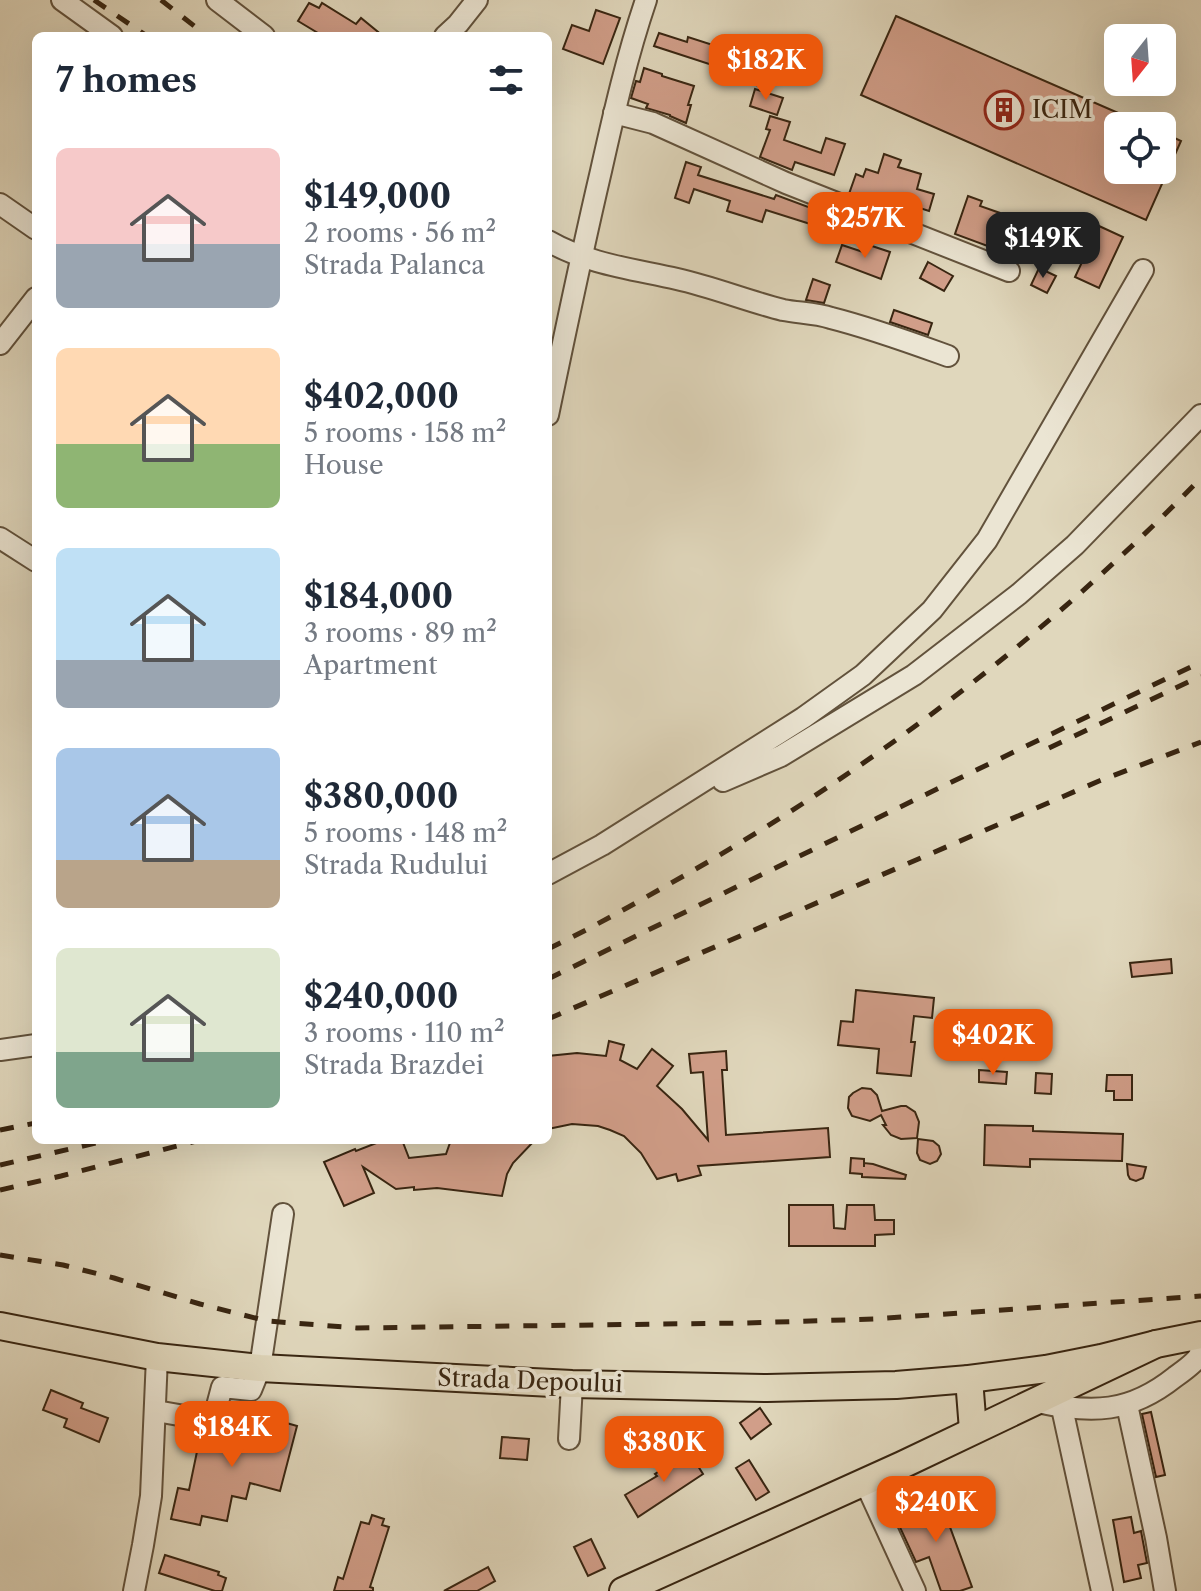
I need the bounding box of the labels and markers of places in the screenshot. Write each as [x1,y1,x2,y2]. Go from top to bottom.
pin: $182K [710,34,822,102]
building icon: ICIM [983,89,1025,131]
place label: ICIM [1032,95,1093,124]
pin: $257K [809,192,921,260]
pin: $149K [987,212,1099,280]
pin: $402K [937,1009,1049,1077]
pin: $184K [176,1401,288,1469]
pin: $380K [608,1416,720,1484]
pin: $240K [880,1476,992,1544]

